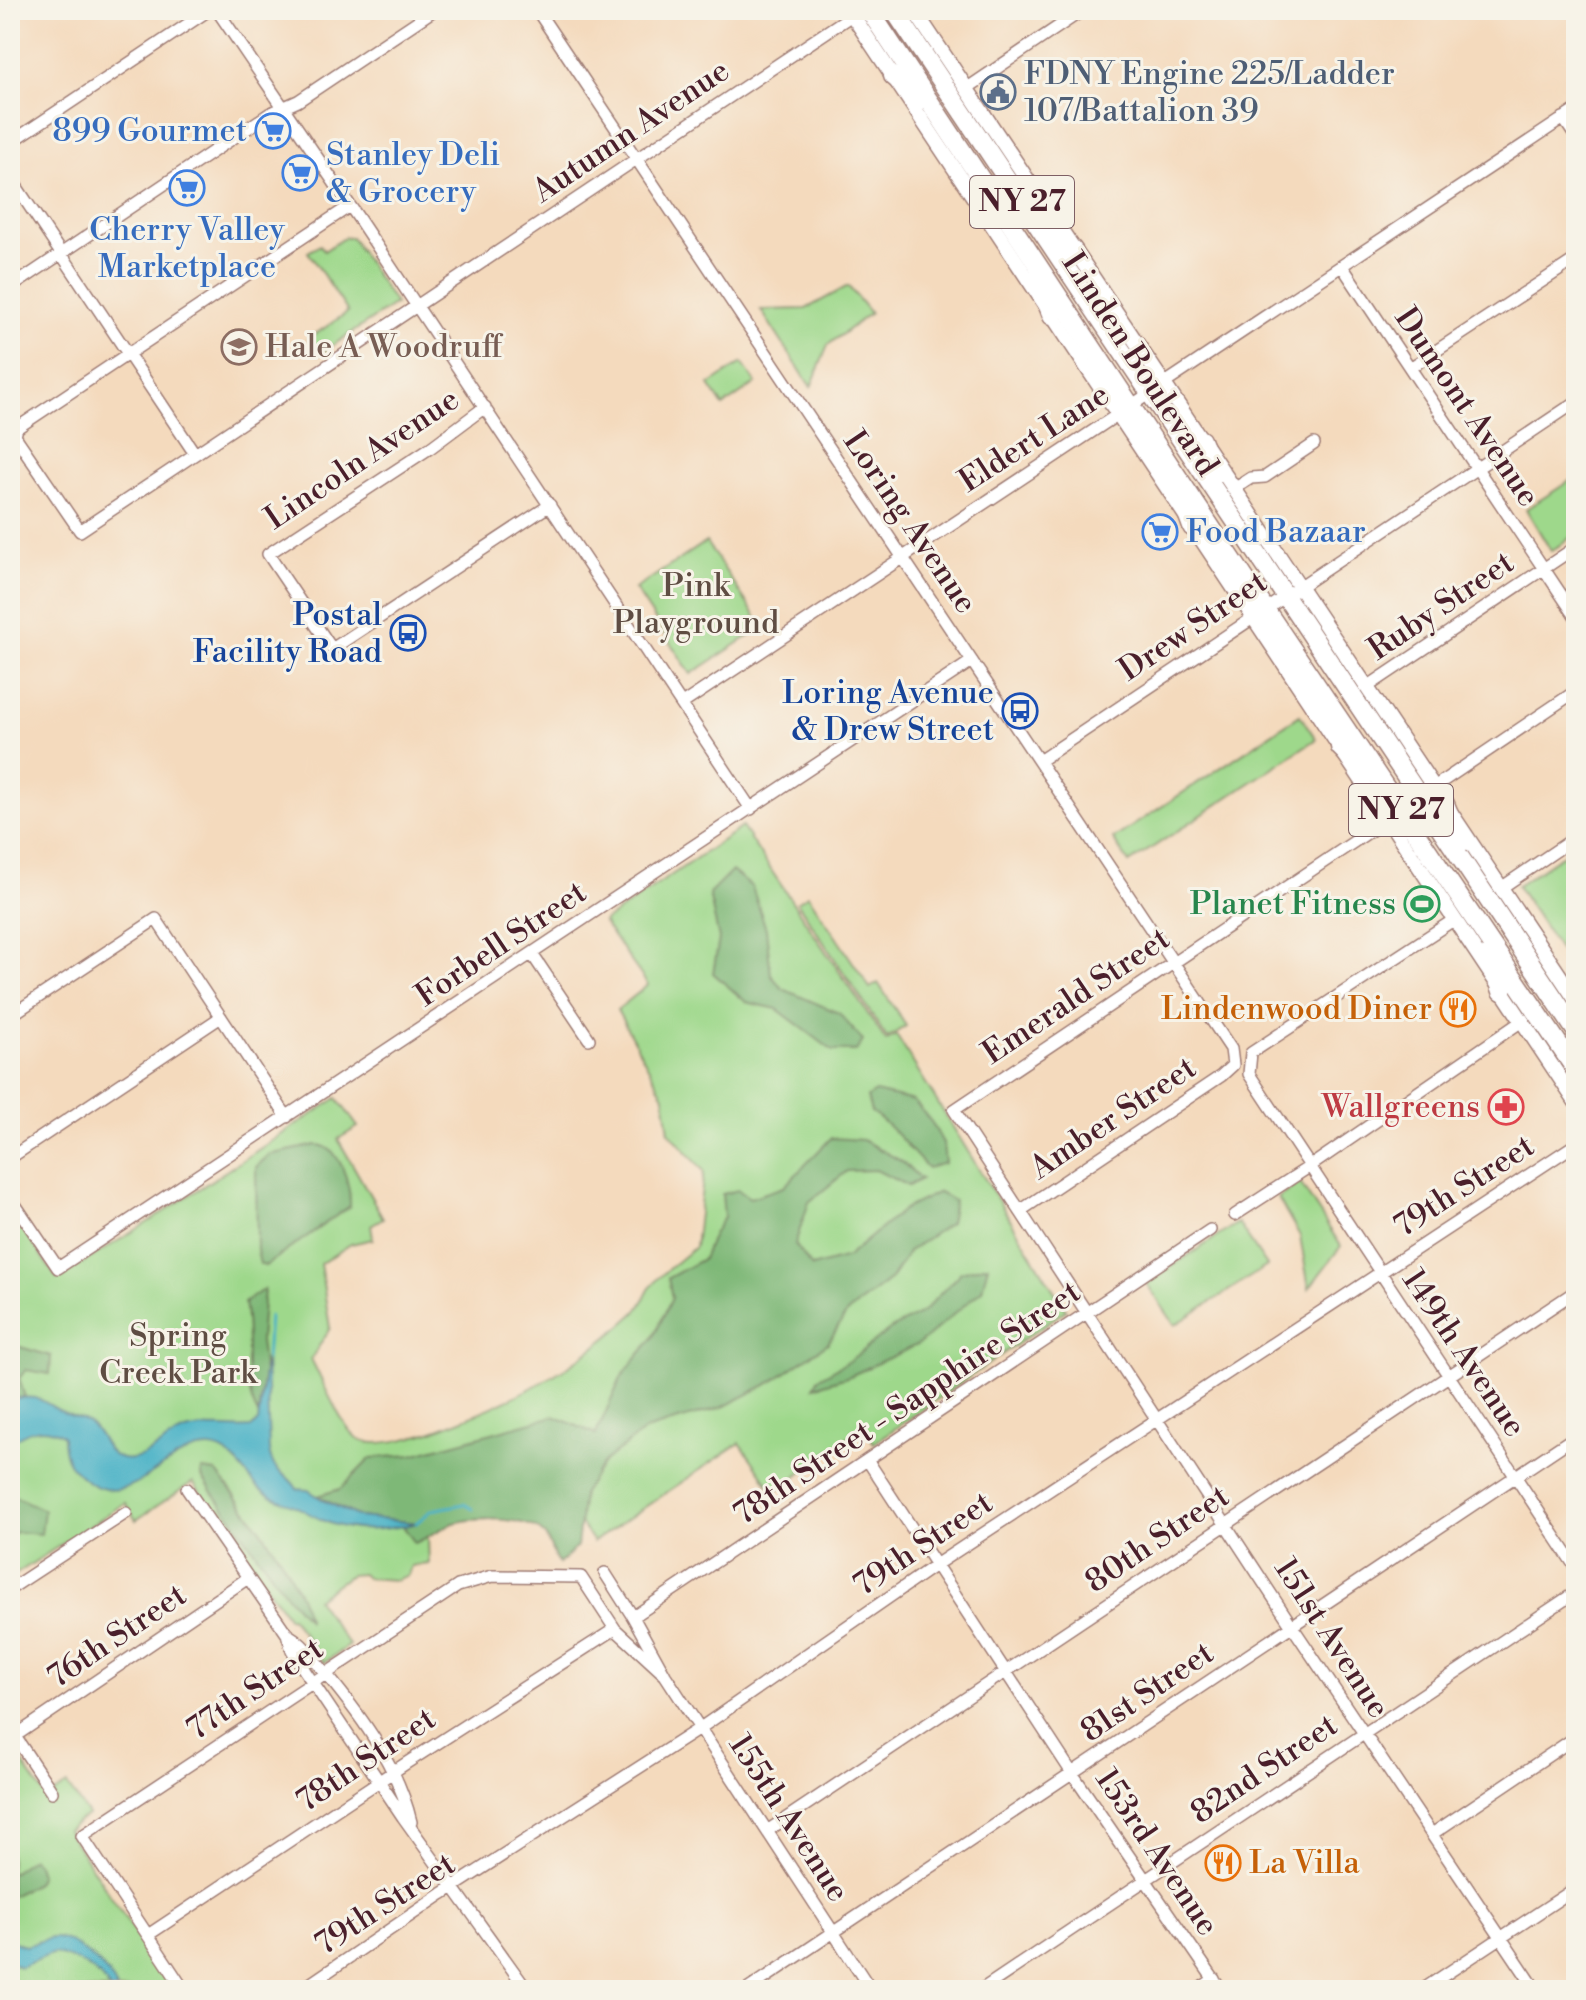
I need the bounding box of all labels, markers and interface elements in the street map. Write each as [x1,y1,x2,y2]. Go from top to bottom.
street label: Autumn Avenue [524,50,737,212]
place label: FDNY Engine 225/Ladder 107/Battalion 39 [1024,54,1395,131]
public building icon: FDNY Engine 225/Ladder 107/Battalion 39 [979,73,1017,111]
place label: 899 Gourmet [52,111,247,151]
supermarket icon: 899 Gourmet [254,112,292,150]
place label: Stanley Deli & Grocery [326,135,500,212]
supermarket icon: Stanley Deli & Grocery [281,154,319,192]
supermarket icon: Cherry Valley Marketplace [168,169,206,207]
road number: NY 27 [970,176,1074,228]
place label: Cherry Valley Marketplace [89,210,285,287]
street label: Linden Boulevard [1053,245,1227,483]
street label: Dumont Avenue [1386,300,1548,514]
place label: Hale A Woodruff [265,327,504,367]
school or university icon: Hale A Woodruff [220,328,258,366]
street label: Eldert Lane [951,375,1117,501]
street label: Lincoln Avenue [257,379,467,539]
street label: Loring Avenue [834,423,986,621]
place label: Food Bazaar [1186,512,1366,552]
supermarket icon: Food Bazaar [1141,513,1179,551]
street label: Ruby Street [1360,543,1522,669]
street label: Drew Street [1111,562,1275,690]
park label: Pink Playground [613,566,779,643]
place label: Postal Facility Road [193,595,383,672]
bus stop icon: Postal Facility Road [389,614,427,652]
place label: Loring Avenue & Drew Street [782,673,994,750]
bus stop icon: Loring Avenue & Drew Street [1001,692,1039,730]
road number: NY 27 [1349,784,1453,836]
street label: Forbell Street [408,872,594,1016]
place label: Planet Fitness [1190,884,1396,924]
sports icon: Planet Fitness [1403,885,1441,923]
street label: Emerald Street [975,919,1177,1073]
place label: Lindenwood Diner [1161,989,1432,1029]
restaurant icon: Lindenwood Diner [1439,990,1477,1028]
street label: Amber Street [1022,1048,1204,1189]
place label: Wallgreens [1321,1087,1480,1127]
pharmacy icon: Wallgreens [1487,1088,1525,1126]
street label: 79th Street [1386,1126,1542,1246]
street label: 149th Avenue [1393,1261,1535,1445]
street label: 78th Street - Sapphire Street [726,1272,1088,1534]
park label: Spring Creek Park [99,1316,259,1393]
street label: 80th Street [1077,1476,1237,1602]
street label: 79th Street [846,1483,1000,1605]
street label: 151st Avenue [1265,1550,1399,1726]
street label: 76th Street [40,1575,194,1697]
street label: 77th Street [179,1629,331,1749]
street label: 81st Street [1073,1633,1221,1751]
street label: 78th Street [289,1699,443,1821]
street label: 82nd Street [1183,1705,1345,1833]
street label: 155th Avenue [720,1727,858,1909]
street label: 153rd Avenue [1086,1761,1228,1943]
place label: La Villa [1249,1843,1361,1883]
street label: 79th Street [307,1844,463,1964]
restaurant icon: La Villa [1204,1844,1242,1882]

